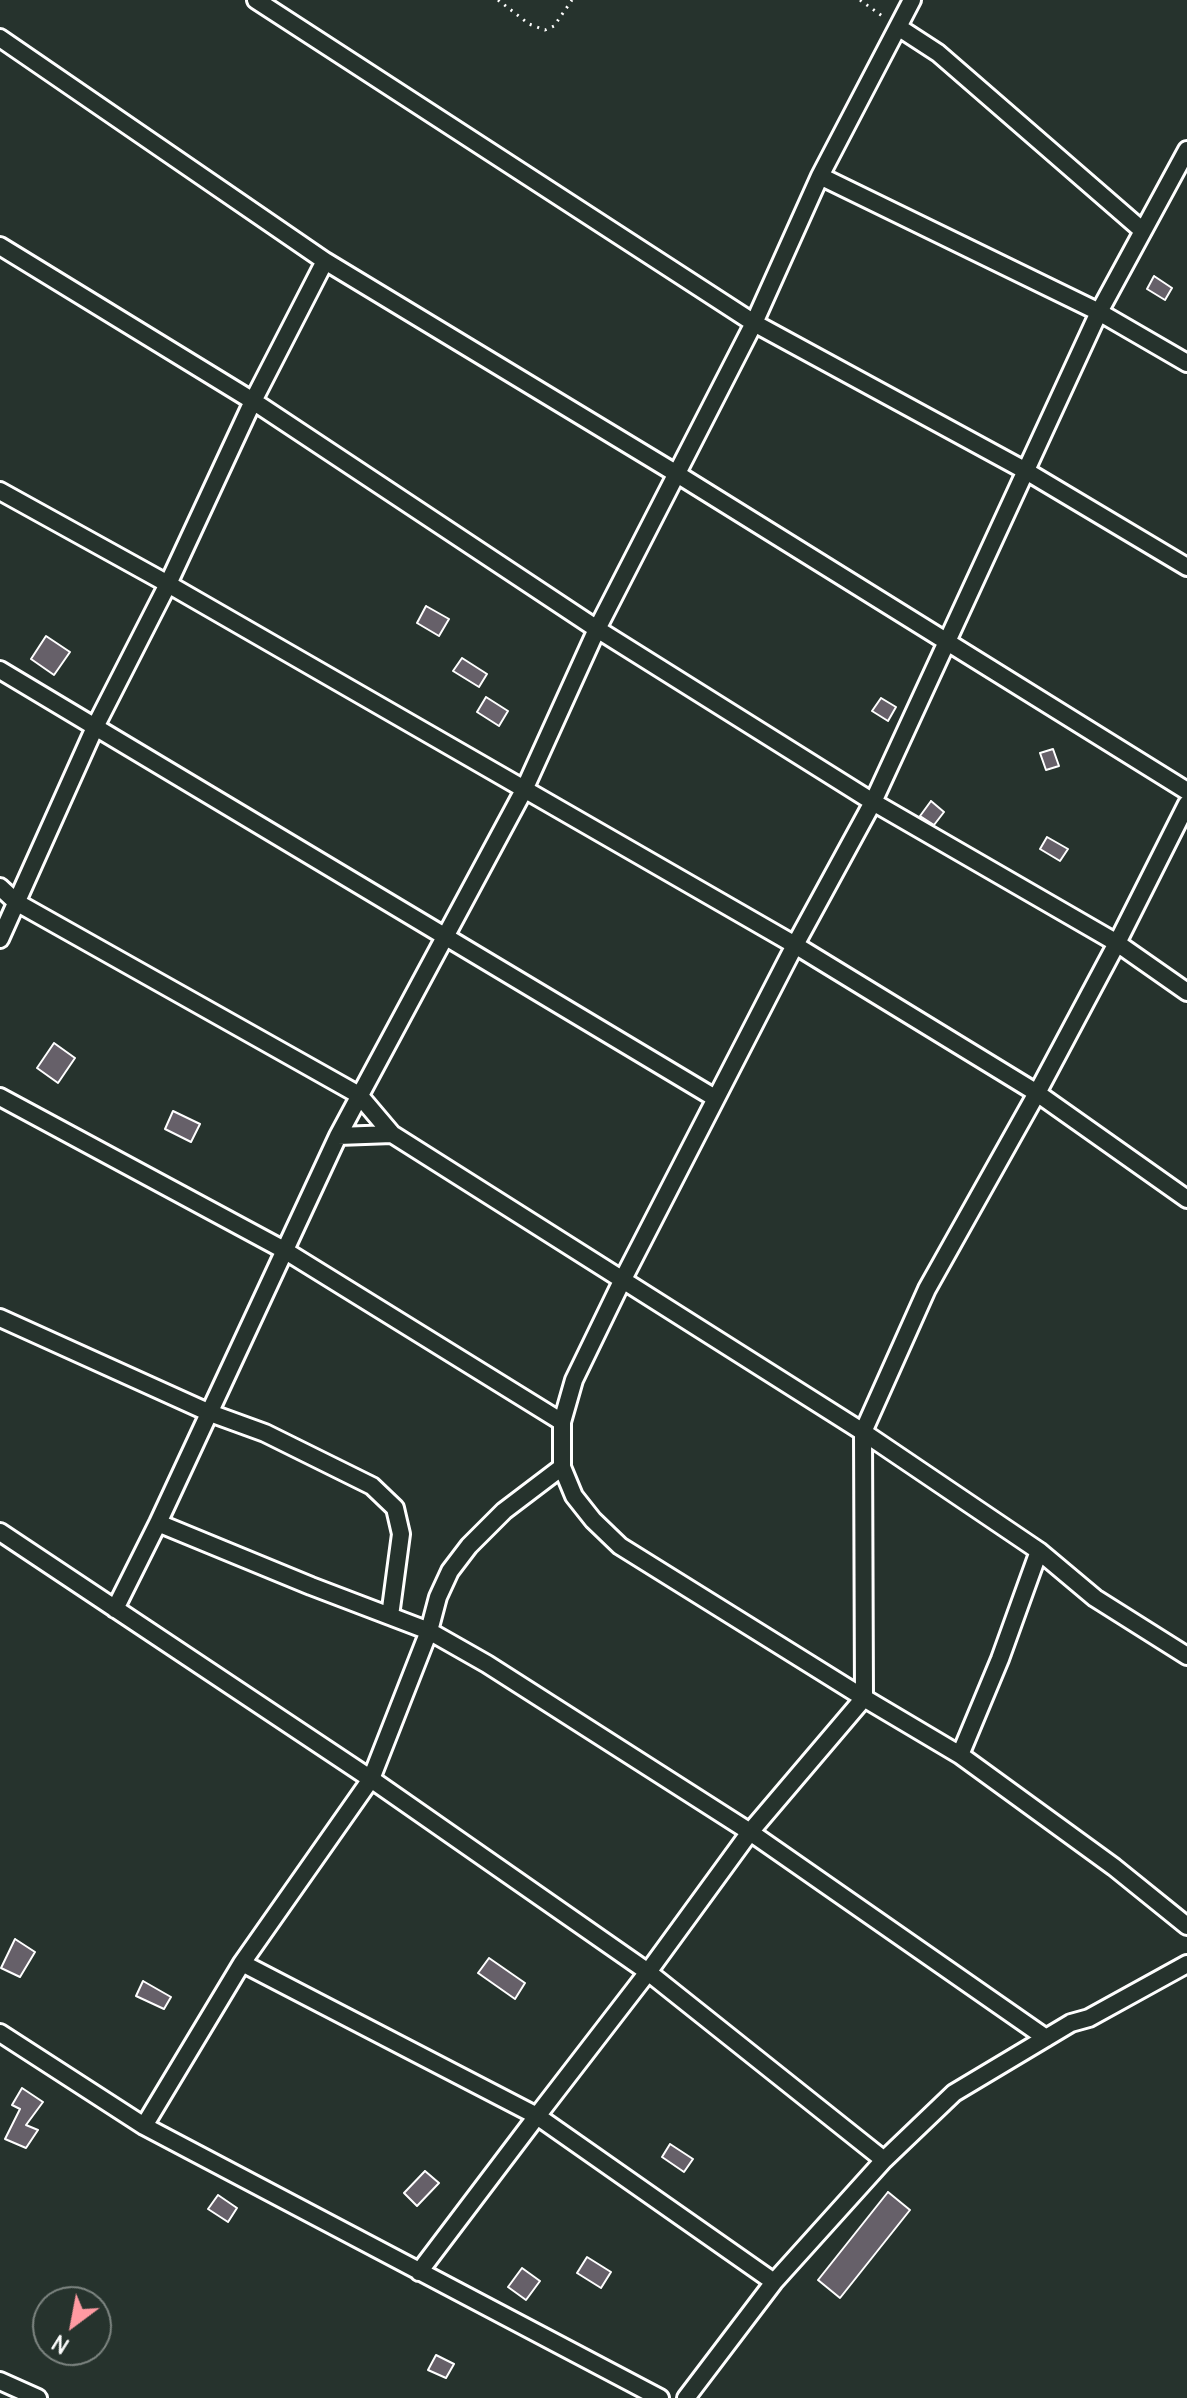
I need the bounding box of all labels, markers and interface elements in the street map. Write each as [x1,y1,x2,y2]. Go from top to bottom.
north arrow [32,2286,112,2366]
text: N [46,2329,74,2361]

